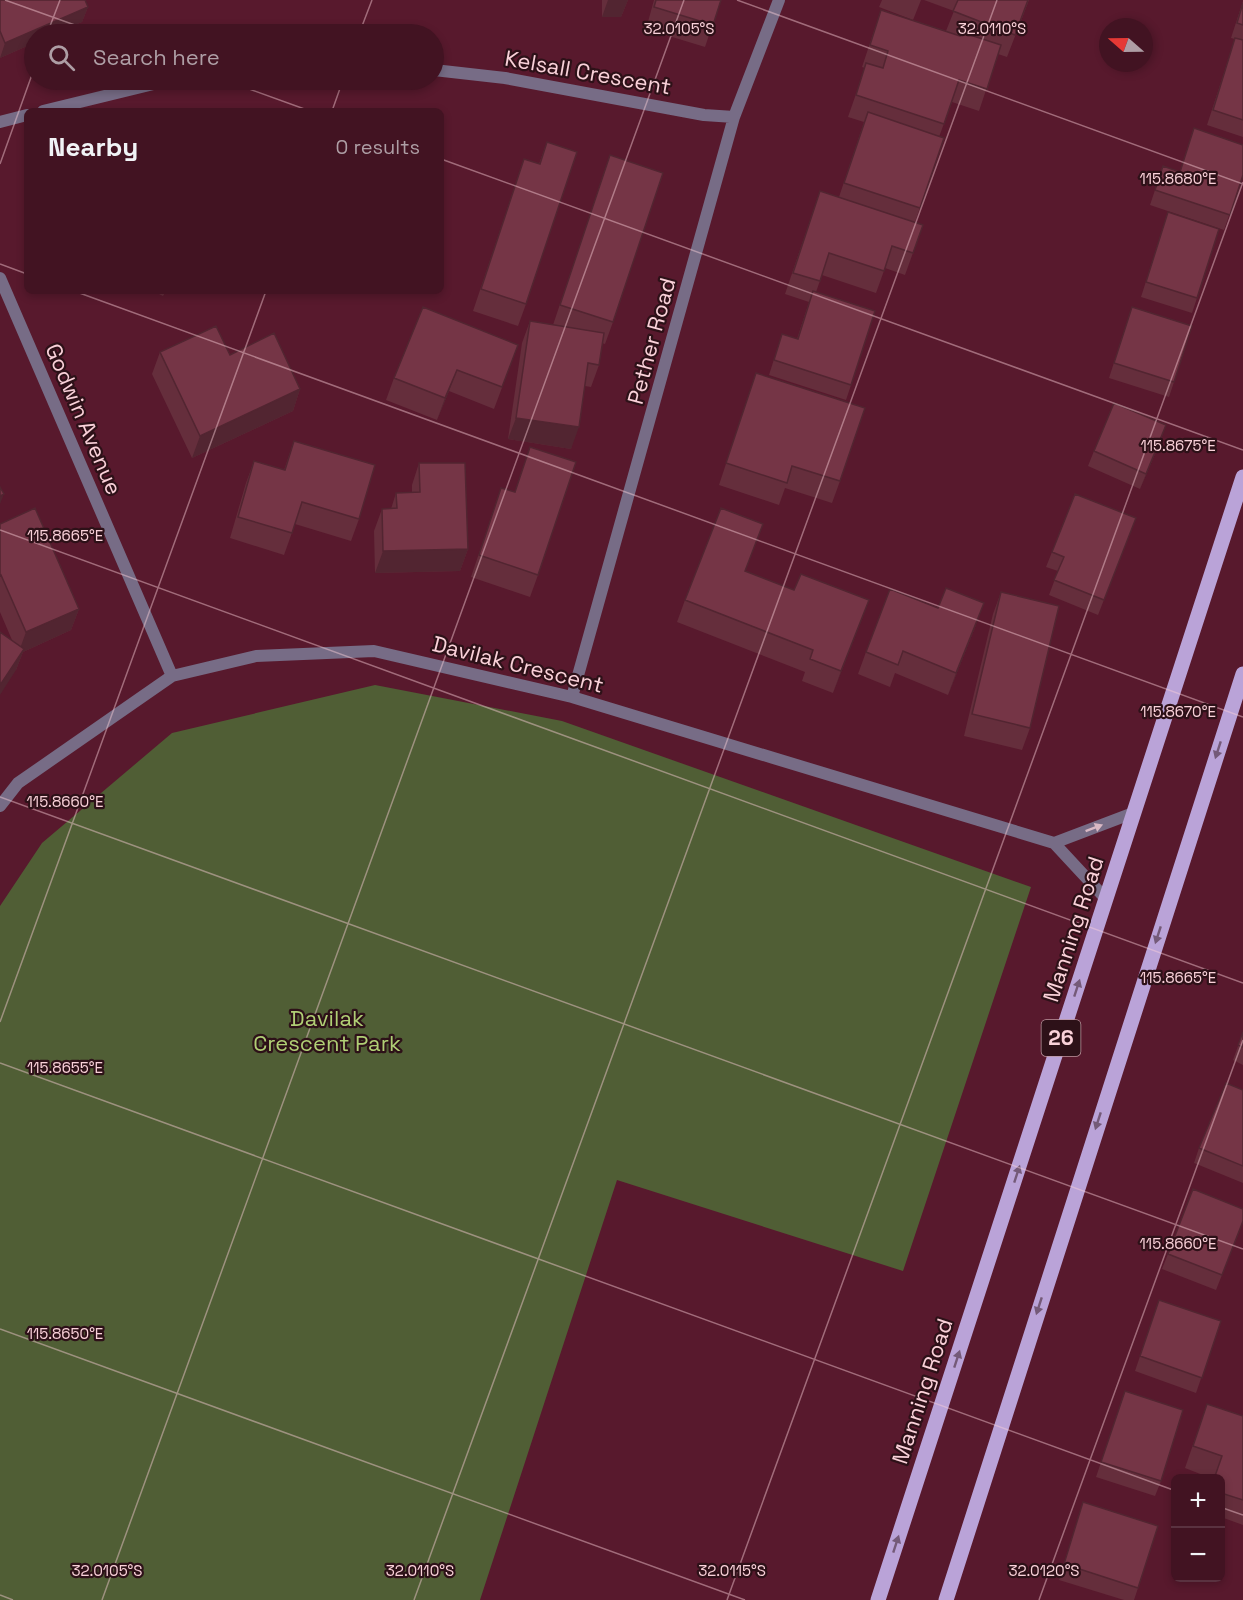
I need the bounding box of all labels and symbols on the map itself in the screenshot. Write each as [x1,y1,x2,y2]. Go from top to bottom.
north arrow [1099,18,1153,72]
text: 32.0105°S [643,19,715,38]
text: 32.0110°S [958,19,1026,38]
street label: Kelsall Crescent [503,44,673,100]
text: 115.8680°E [1140,169,1216,188]
street label: Pether Road [621,275,681,407]
street label: Godwin Avenue [39,339,129,499]
text: 115.8675°E [1140,436,1216,455]
text: 115.8665°E [27,526,103,545]
street label: Davilak Crescent [429,629,607,699]
text: 115.8670°E [1140,702,1216,721]
one-way arrow [1213,741,1223,759]
text: 115.8660°E [27,792,103,811]
one-way arrow [1085,823,1103,832]
street label: Manning Road [1036,853,1110,1005]
one-way arrow [1153,926,1162,944]
text: 115.8665°E [1140,968,1216,987]
one-way arrow [1073,979,1083,997]
park label: Davilak Crescent Park [253,1004,401,1057]
road number: 26 [1042,1020,1080,1056]
text: 115.8655°E [27,1058,103,1077]
one-way arrow [1093,1112,1103,1130]
one-way arrow [1013,1165,1022,1183]
text: 115.8660°E [1140,1234,1216,1253]
one-way arrow [1034,1297,1044,1315]
street label: Manning Road [885,1315,959,1467]
text: 115.8650°E [27,1324,103,1343]
one-way arrow [952,1350,962,1368]
one-way arrow [892,1535,901,1553]
text: 32.0105°S [71,1561,143,1580]
text: 32.0110°S [386,1561,454,1580]
text: 32.0115°S [698,1561,766,1580]
text: 32.0120°S [1008,1561,1080,1580]

